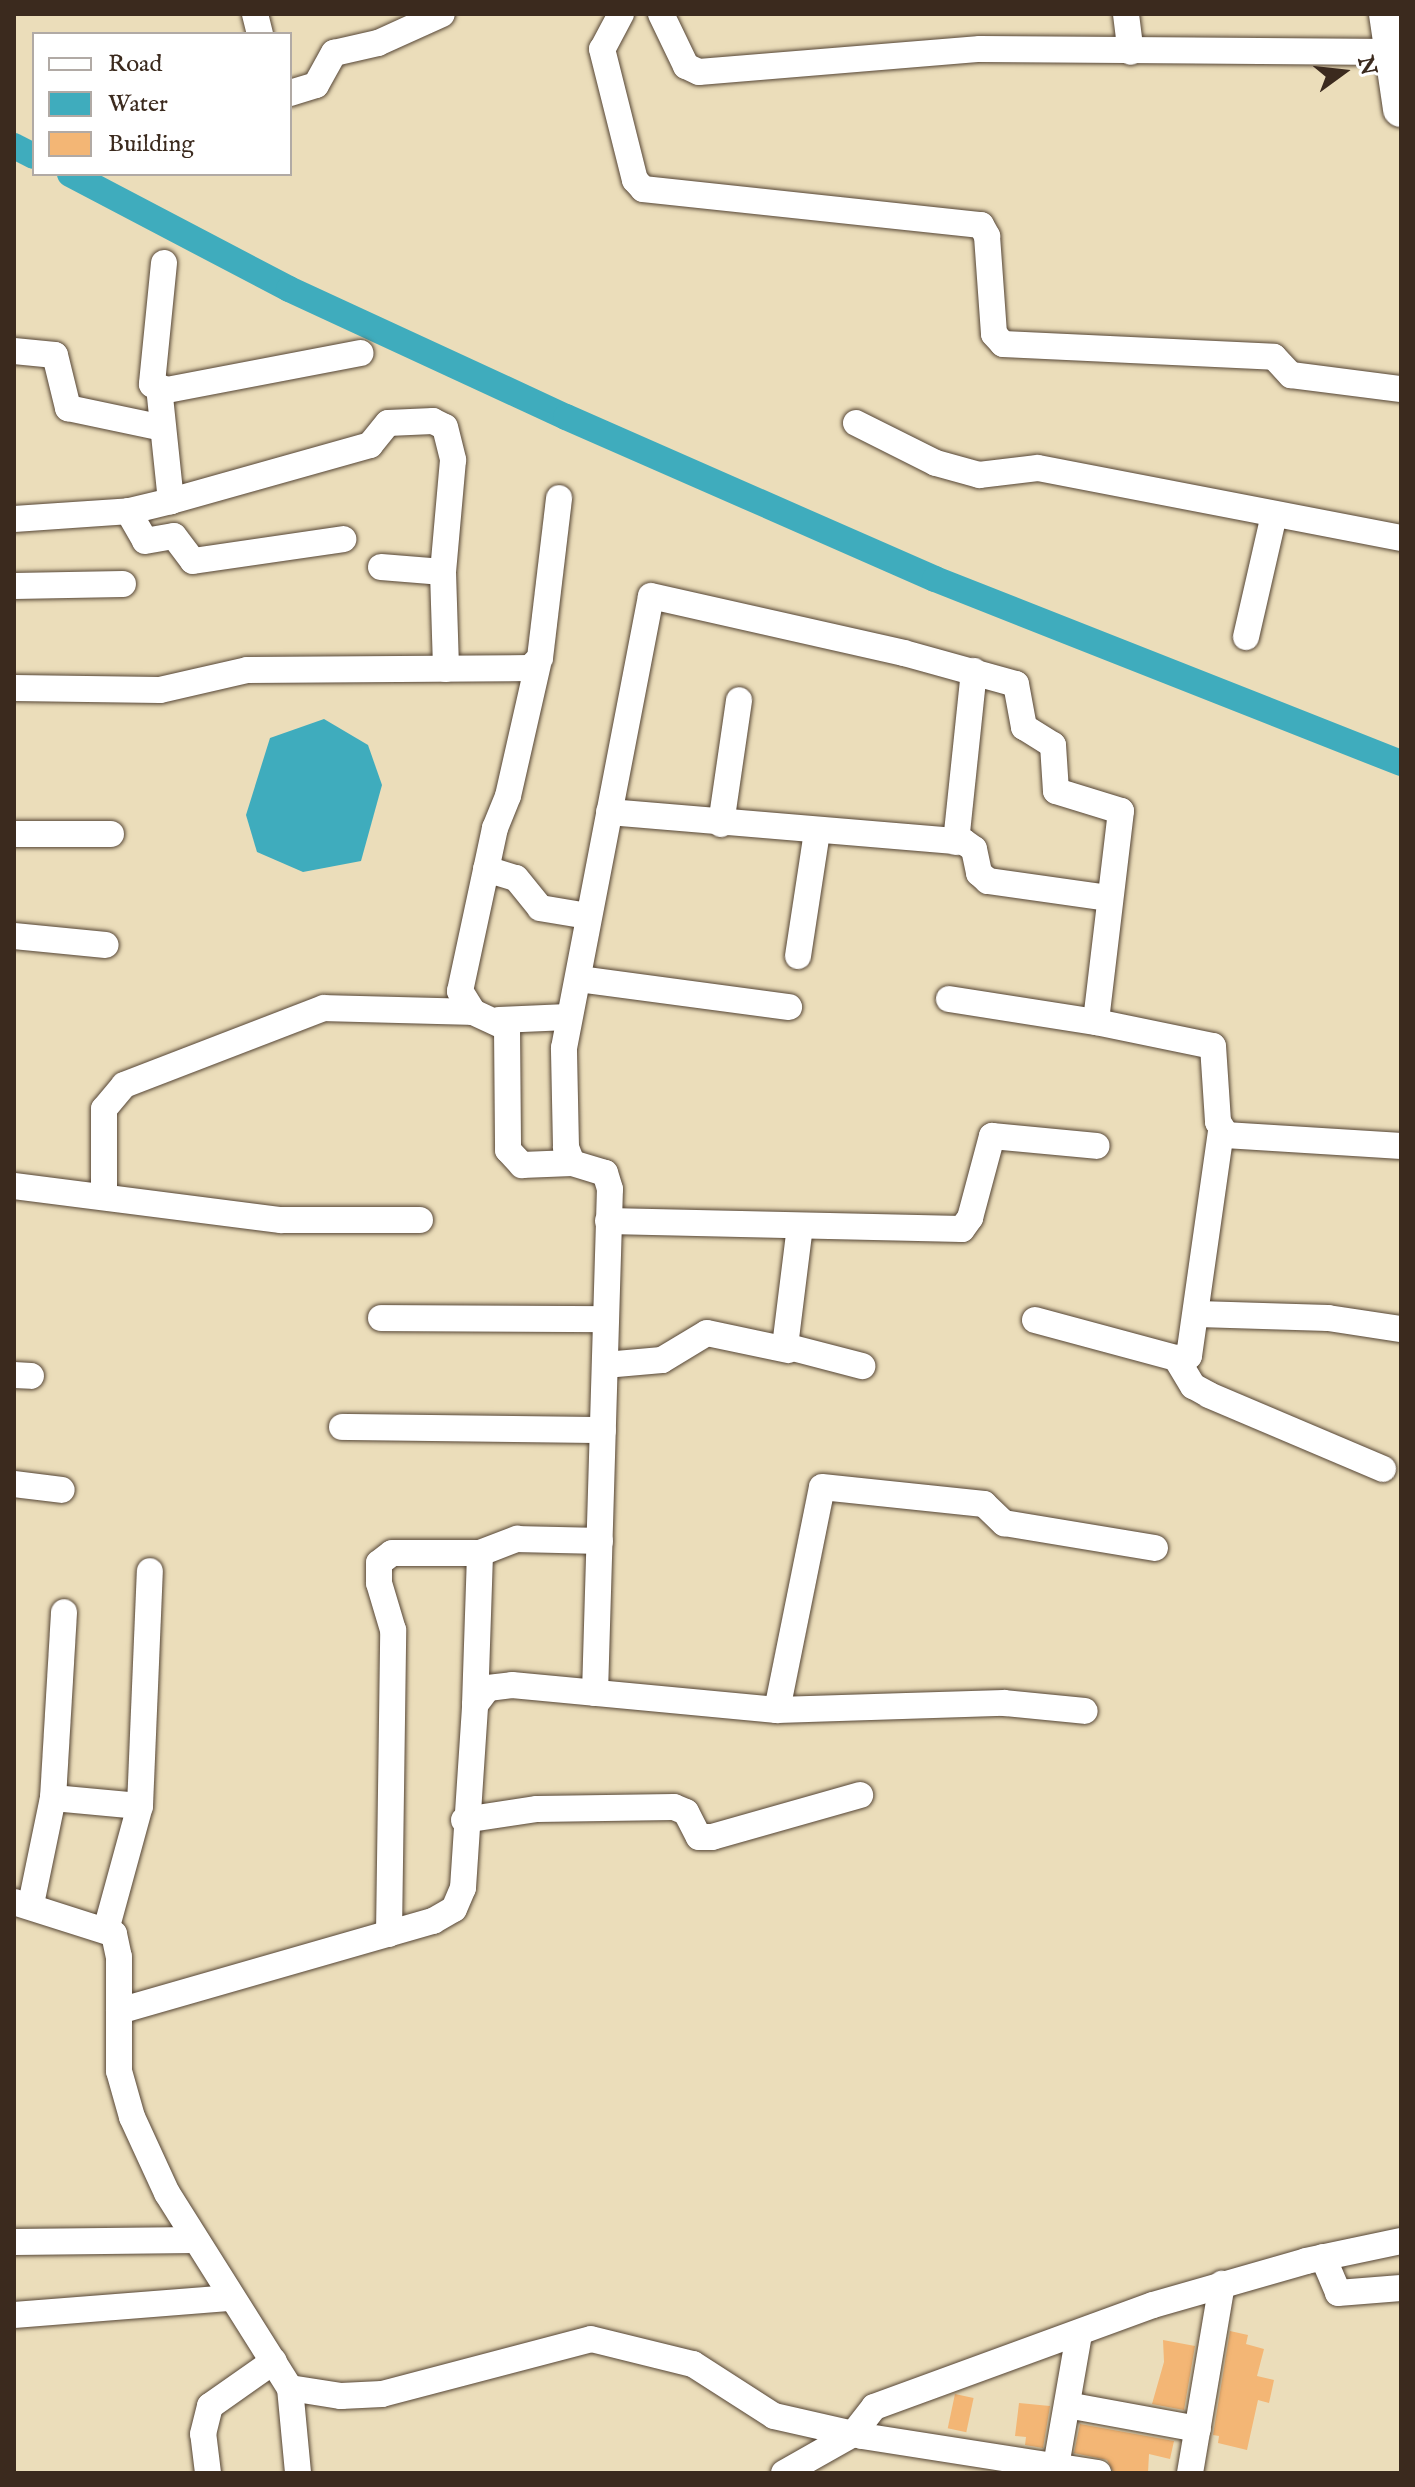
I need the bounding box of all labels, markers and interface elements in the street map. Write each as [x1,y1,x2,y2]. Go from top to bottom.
legend [32,32,292,176]
north arrow [1303,32,1383,112]
text: Road [108,49,162,80]
text: N [1350,53,1382,79]
text: Water [108,89,168,120]
text: Building [108,129,194,160]

